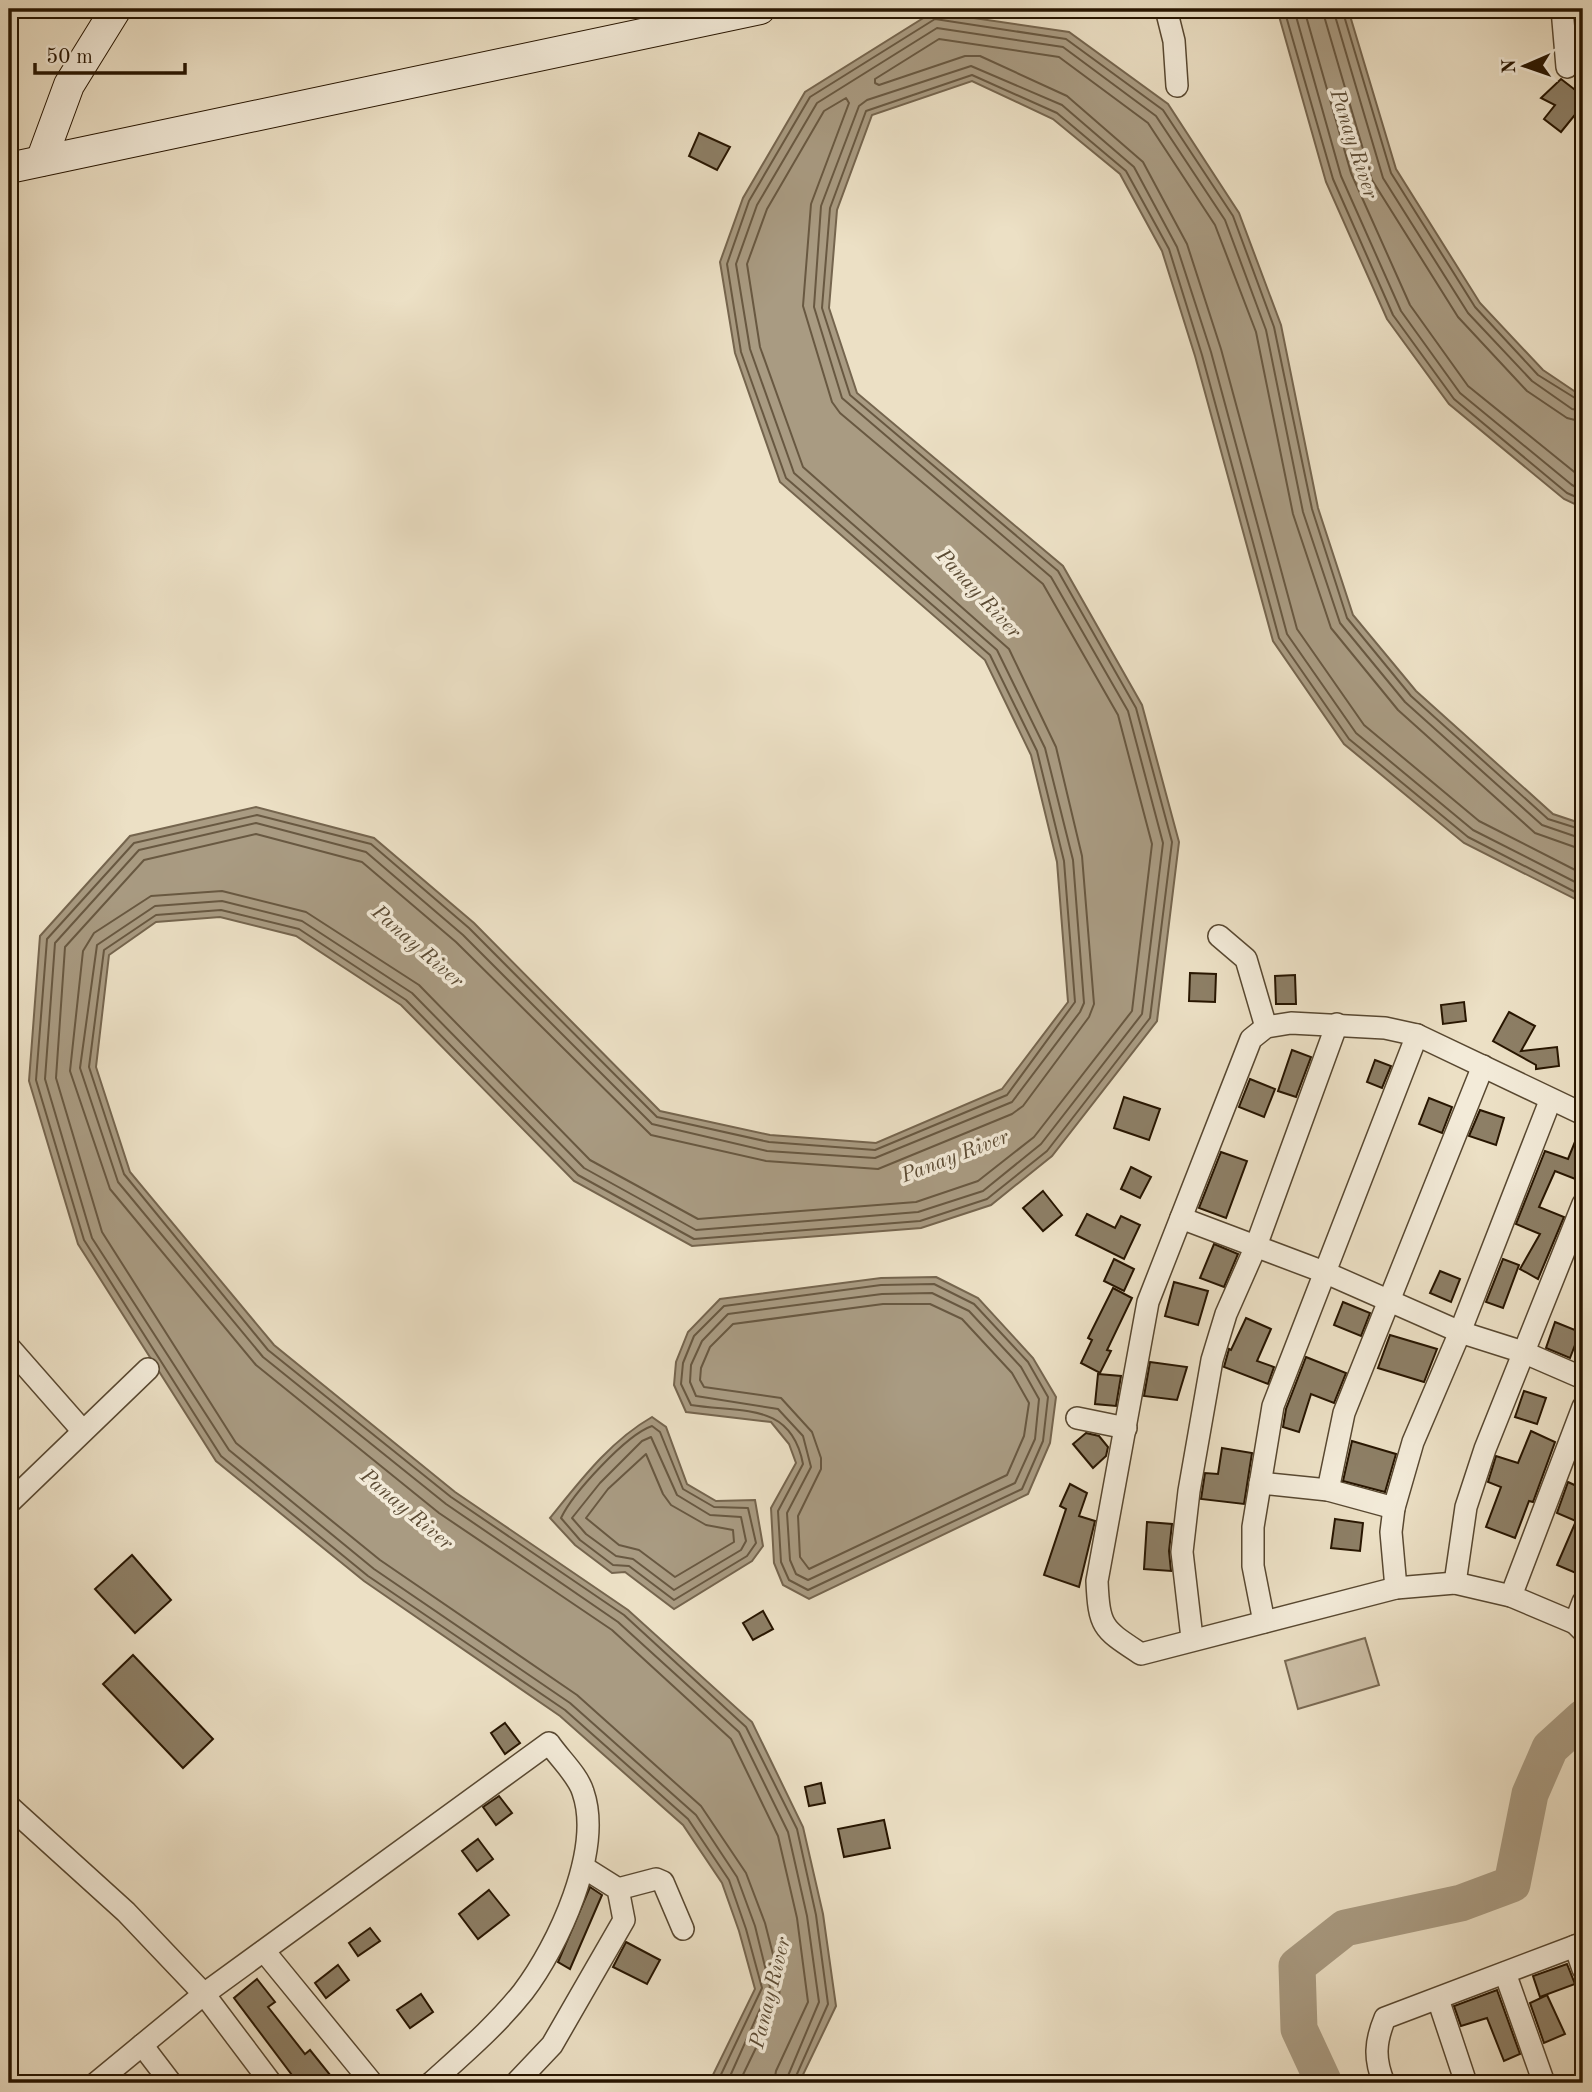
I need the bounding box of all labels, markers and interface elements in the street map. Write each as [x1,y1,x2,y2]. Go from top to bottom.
scale bar [35,32,186,76]
north arrow [1490,32,1560,102]
text: 50 m [46,47,93,68]
text: N [1501,58,1520,74]
water label: Panay River [1325,86,1381,202]
water label: Panay River [931,545,1025,643]
water label: Panay River [366,901,468,993]
water label: Panay River [897,1126,1013,1188]
water label: Panay River [355,1465,457,1555]
water label: Panay River [747,1934,795,2052]

